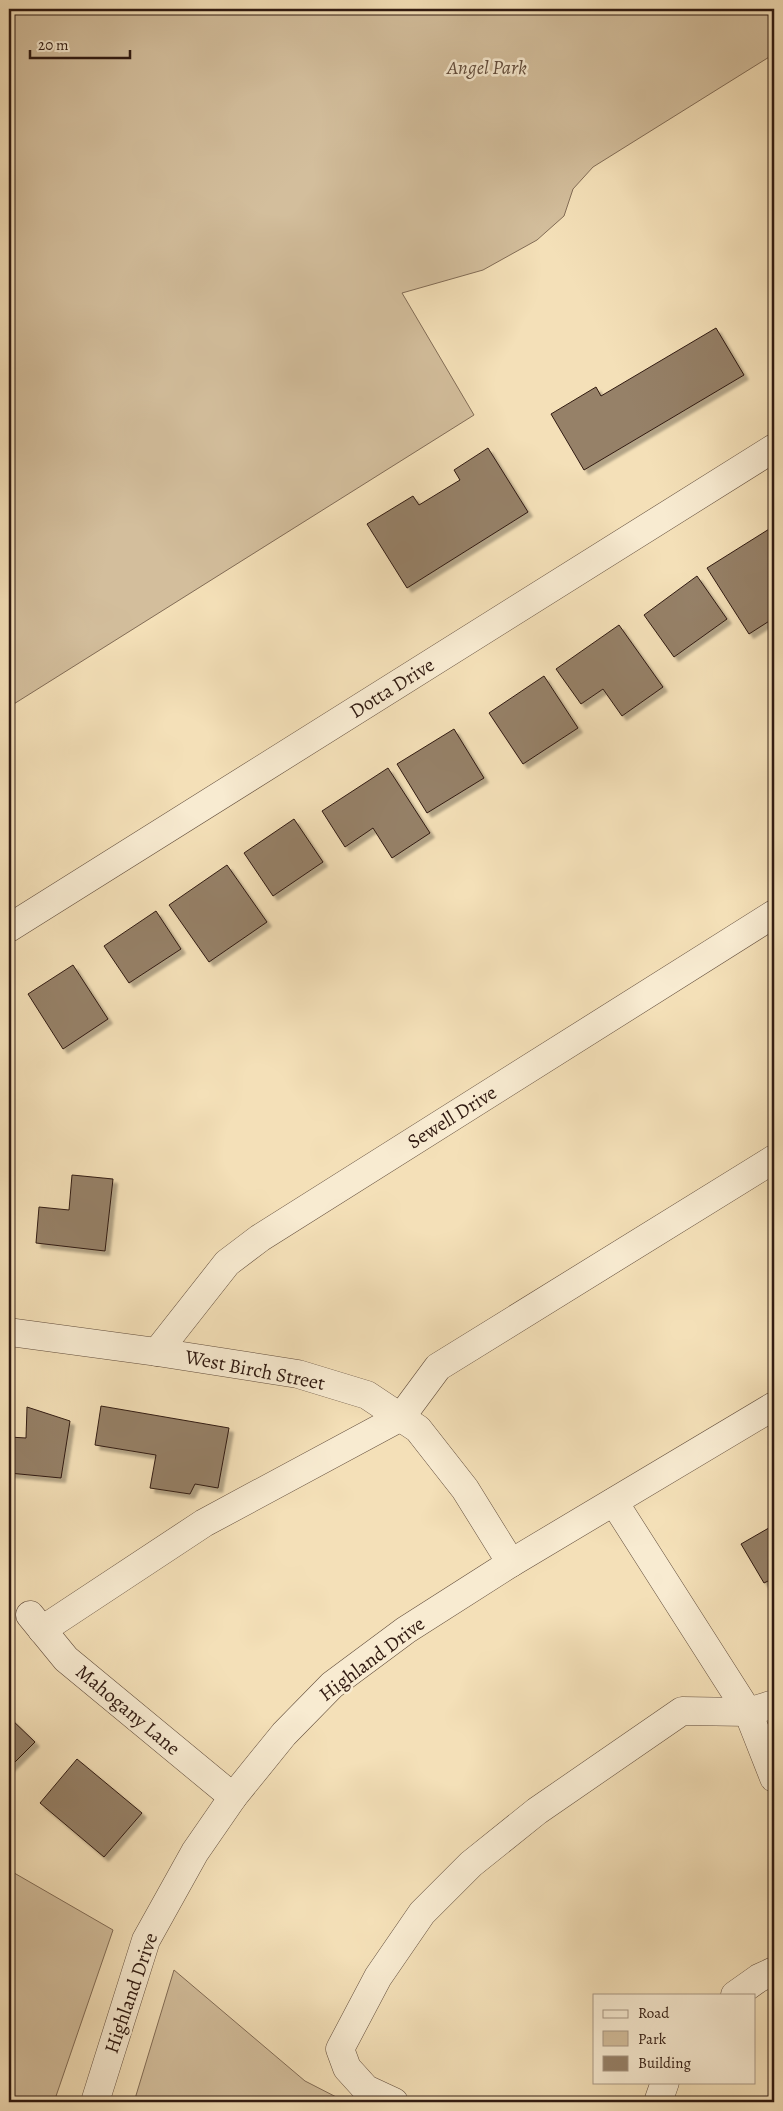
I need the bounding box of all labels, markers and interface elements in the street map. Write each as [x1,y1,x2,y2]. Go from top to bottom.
scale bar [30,28,130,60]
text: 20 m [38,35,69,55]
park label: Angel Park [446,54,527,81]
street label: Dotta Drive [344,651,440,725]
street label: Sewell Drive [402,1079,502,1155]
street label: West Birch Street [182,1343,328,1397]
street label: Highland Drive [314,1610,430,1708]
street label: Mahogany Lane [70,1658,186,1762]
street label: Highland Drive [98,1929,164,2057]
legend [593,1994,756,2084]
text: Road [638,2003,670,2023]
text: Park [638,2029,667,2049]
text: Building [638,2053,691,2073]

